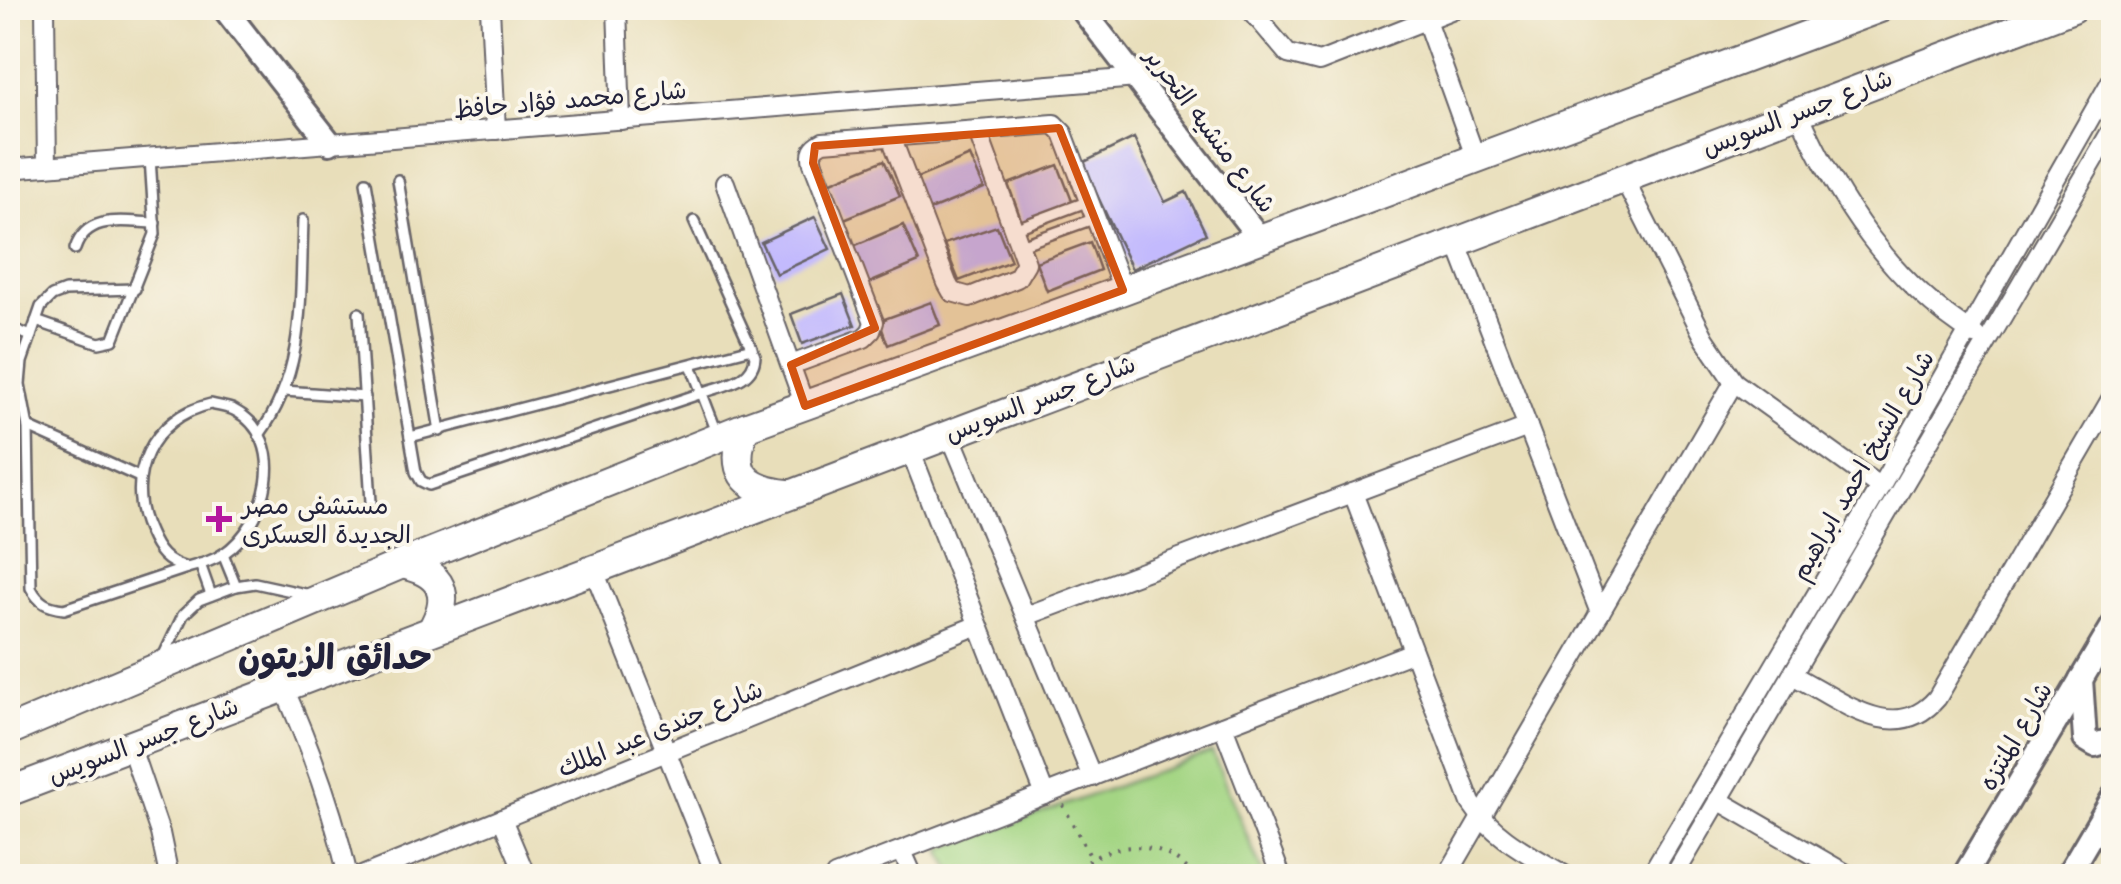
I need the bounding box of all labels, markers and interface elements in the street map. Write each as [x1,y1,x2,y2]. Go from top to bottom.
street label: شارع منشيه التحرير [1136,37,1287,220]
street label: شارع جسر السويس [1696,57,1898,165]
street label: شارع محمد فؤاد حافظ [452,69,688,127]
street label: شارع الشيخ احمد ابراهيم [1780,342,1943,587]
street label: شارع جسر السويس [939,343,1141,451]
place label: مستشفى مصر الجديدة العسكرى [240,485,411,552]
marker: مستشفى مصر الجديدة العسكرى [206,506,232,532]
district label: حدائق الزيتون [238,628,432,681]
street label: شارع جندى عبد الملك [551,668,768,786]
street label: شارع المنتزه [1968,674,2061,797]
street label: شارع جسر السويس [42,685,244,793]

